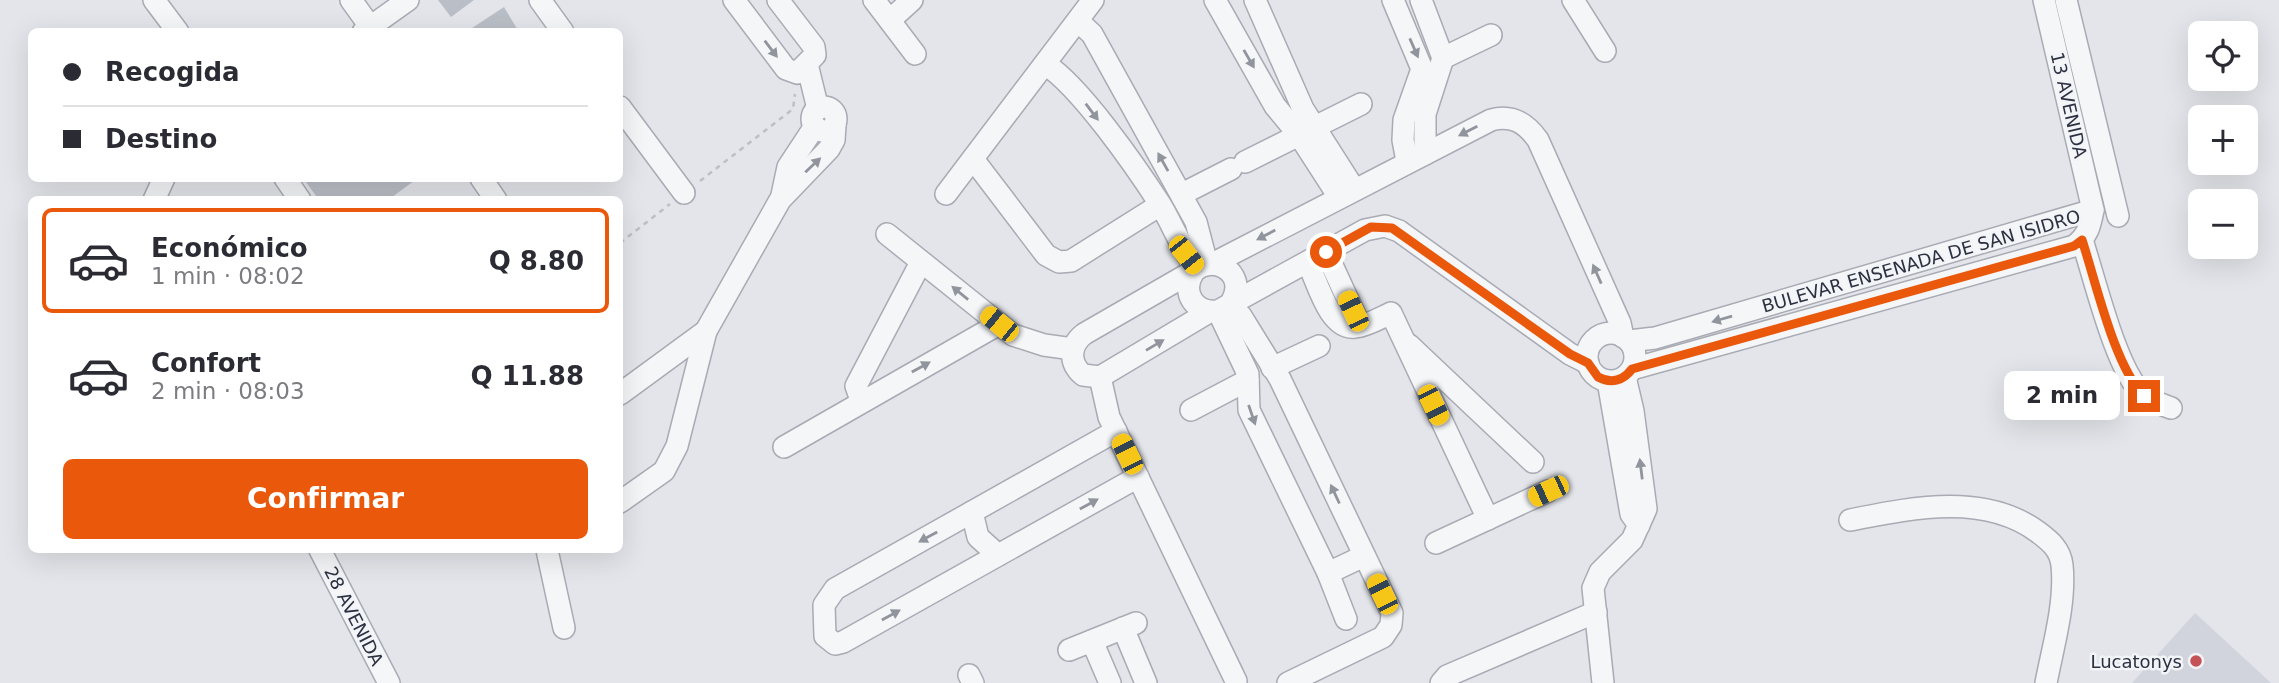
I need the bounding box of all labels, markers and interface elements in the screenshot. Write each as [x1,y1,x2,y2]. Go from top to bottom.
map controls [2188,21,2258,259]
button: locate [2188,21,2258,91]
one-way arrow [1409,37,1420,58]
one-way arrow [764,40,779,58]
one-way arrow [1243,50,1255,69]
street label: 13 AVENIDA [2047,50,2092,161]
text: Recogida [105,57,240,87]
one-way arrow [1085,103,1099,121]
button: + [2188,105,2258,175]
text: Destino [105,124,217,154]
one-way arrow [1459,125,1478,137]
one-way arrow [1157,152,1169,172]
one-way arrow [804,157,821,173]
button: − [2188,189,2258,259]
street label: BULEVAR ENSENADA DE SAN ISIDRO [1759,205,2083,317]
icon: car [67,229,130,292]
one-way arrow [1256,229,1276,241]
car [1165,232,1208,278]
text: Económico [151,233,308,263]
route start [1310,236,1342,268]
text: Q 8.80 [489,246,584,276]
text: 1 min · 08:02 [151,263,305,289]
one-way arrow [1591,264,1603,284]
one-way arrow [952,286,969,301]
car [1335,288,1372,334]
car [977,303,1022,345]
one-way arrow [1711,314,1733,325]
one-way arrow [1145,338,1164,351]
icon: car [67,344,130,407]
text: Confort [151,348,261,378]
text: Q 11.88 [471,361,584,391]
one-way arrow [911,362,931,373]
callout: 2 min [2004,372,2120,420]
text: 2 min · 08:03 [151,378,305,404]
route end [2128,380,2160,412]
car [1415,382,1452,428]
text: 2 min [2026,382,2098,408]
one-way arrow [1248,404,1258,425]
car [1109,431,1146,477]
one-way arrow [1635,458,1646,480]
button: Confirmar [63,459,588,539]
car [1525,473,1572,509]
one-way arrow [1329,484,1341,504]
one-way arrow [1080,498,1099,510]
one-way arrow [919,531,938,543]
street label: 28 AVENIDA [320,563,388,670]
car [1364,571,1401,617]
one-way arrow [881,609,901,621]
place label: Lucatonys [2090,651,2182,672]
marker: Lucatonys [2188,653,2204,669]

